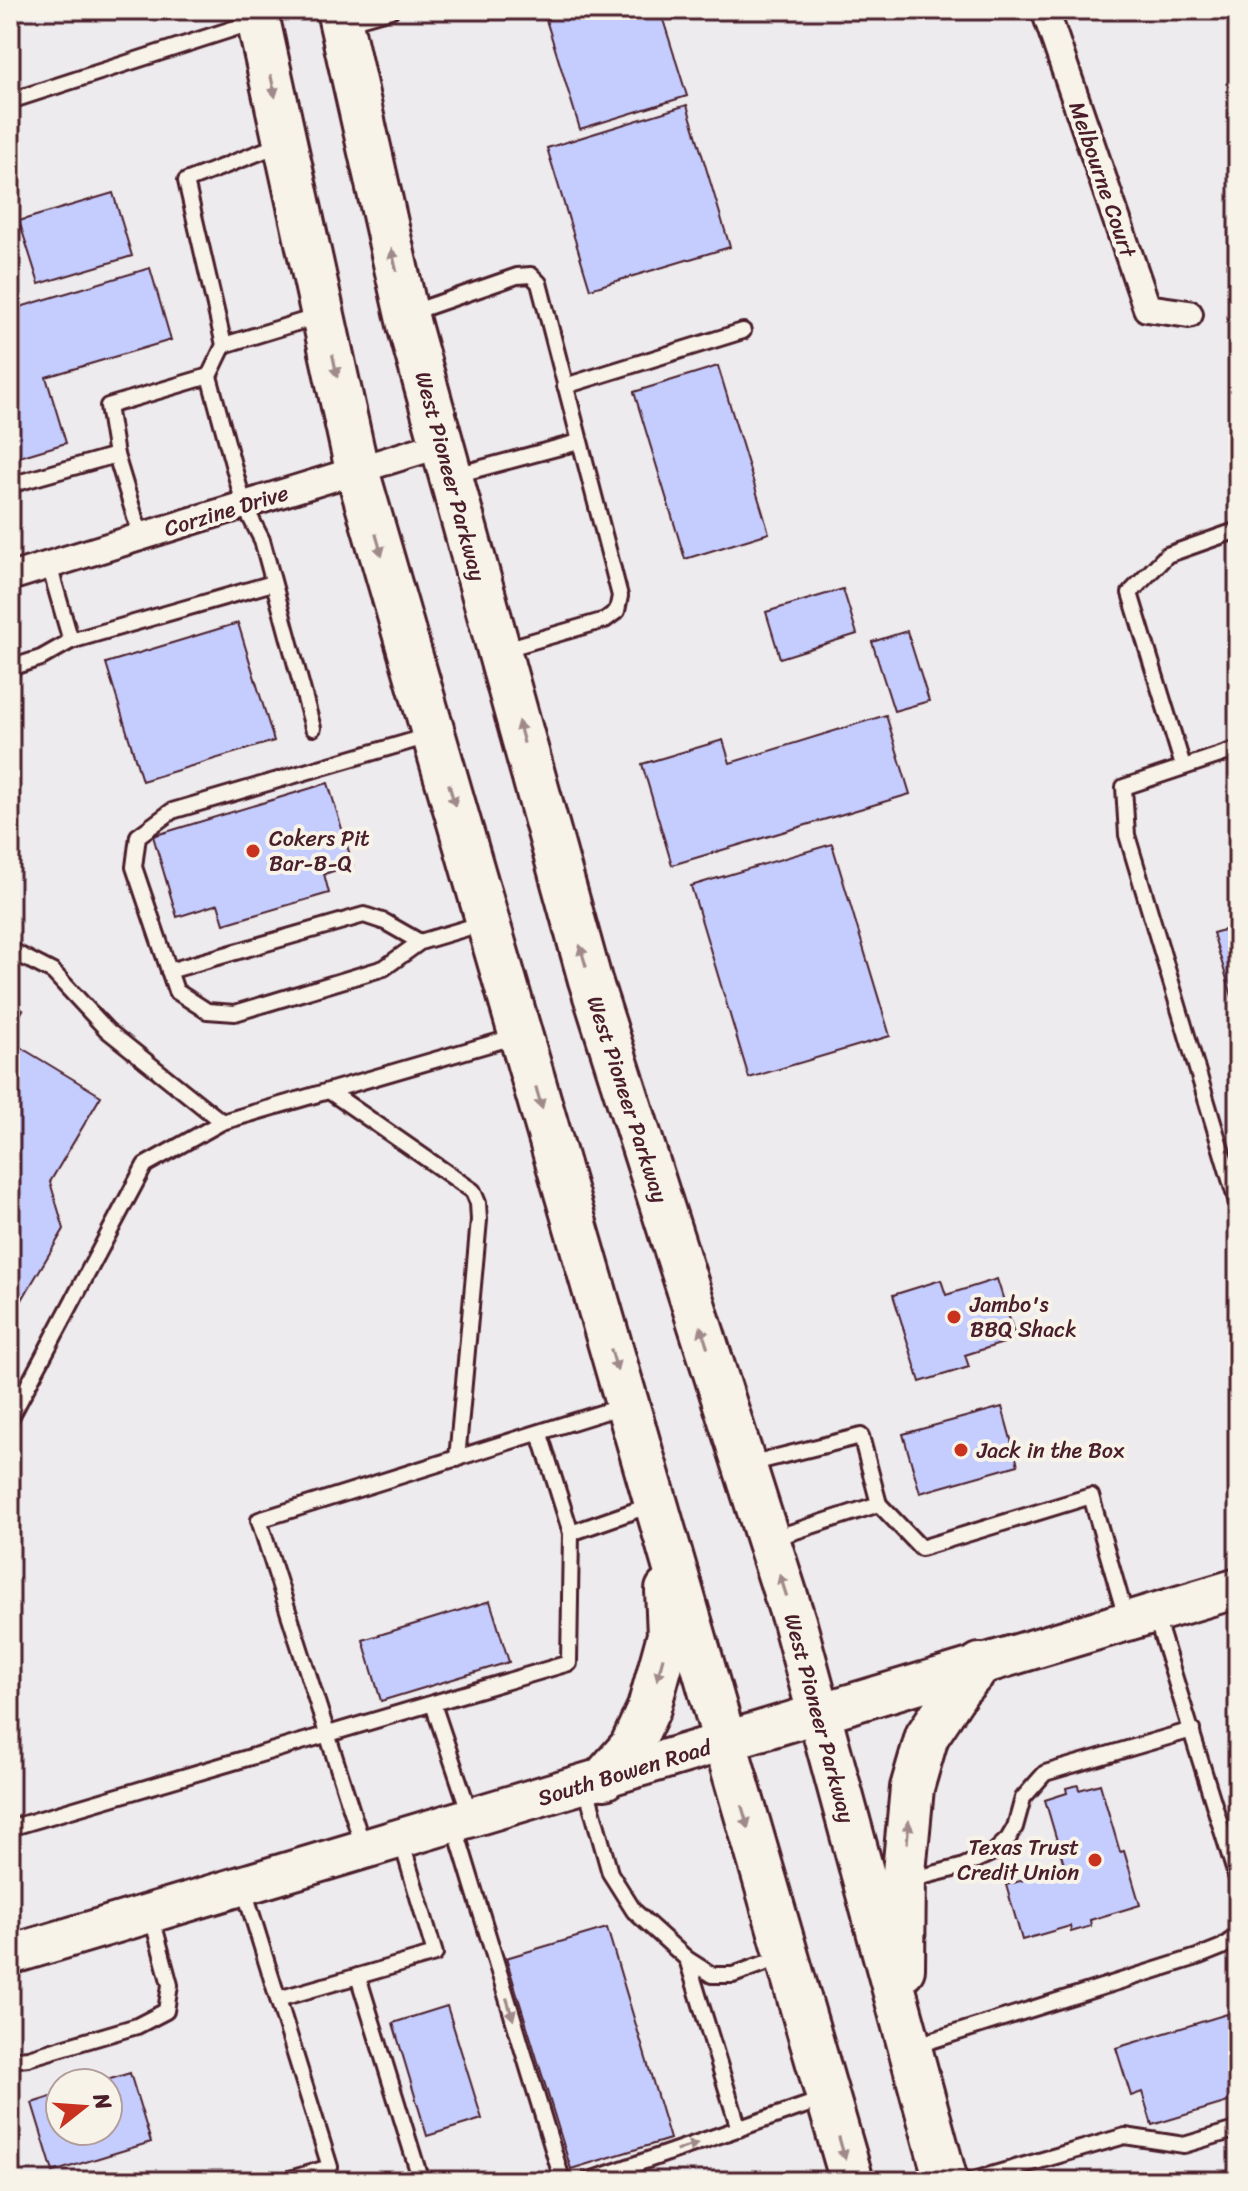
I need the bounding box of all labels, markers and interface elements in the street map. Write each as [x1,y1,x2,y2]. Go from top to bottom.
one-way arrow [267,74,280,99]
street label: Melbourne Court [1058,96,1148,264]
one-way arrow [387,248,400,273]
one-way arrow [329,354,342,379]
street label: West Pioneer Parkway [404,367,497,586]
street label: Corzine Drive [159,473,293,548]
one-way arrow [373,533,386,557]
one-way arrow [514,720,527,744]
one-way arrow [446,783,459,807]
place label: Cokers Pit Bar-B-Q [269,819,370,883]
marker: Cokers Pit Bar-B-Q [244,842,262,860]
one-way arrow [576,943,589,967]
street label: West Pioneer Parkway [576,991,680,1208]
one-way arrow [533,1087,546,1111]
place label: Jambo's BBQ Shack [969,1285,1077,1349]
marker: Jambo's BBQ Shack [945,1308,963,1326]
one-way arrow [697,1325,710,1349]
one-way arrow [608,1348,621,1372]
place label: Jack in the Box [976,1431,1125,1470]
marker: Jack in the Box [952,1441,970,1459]
one-way arrow [776,1573,788,1597]
street label: West Pioneer Parkway [773,1609,866,1828]
one-way arrow [653,1658,666,1682]
street label: South Bowen Road [533,1727,717,1817]
one-way arrow [739,1806,752,1830]
one-way arrow [901,1819,914,1844]
place label: Texas Trust Credit Union [957,1828,1079,1892]
marker: Texas Trust Credit Union [1086,1851,1104,1869]
one-way arrow [504,1997,517,2021]
north arrow [44,2067,124,2147]
text: N [81,2087,124,2115]
one-way arrow [836,2136,849,2160]
one-way arrow [675,2140,699,2152]

